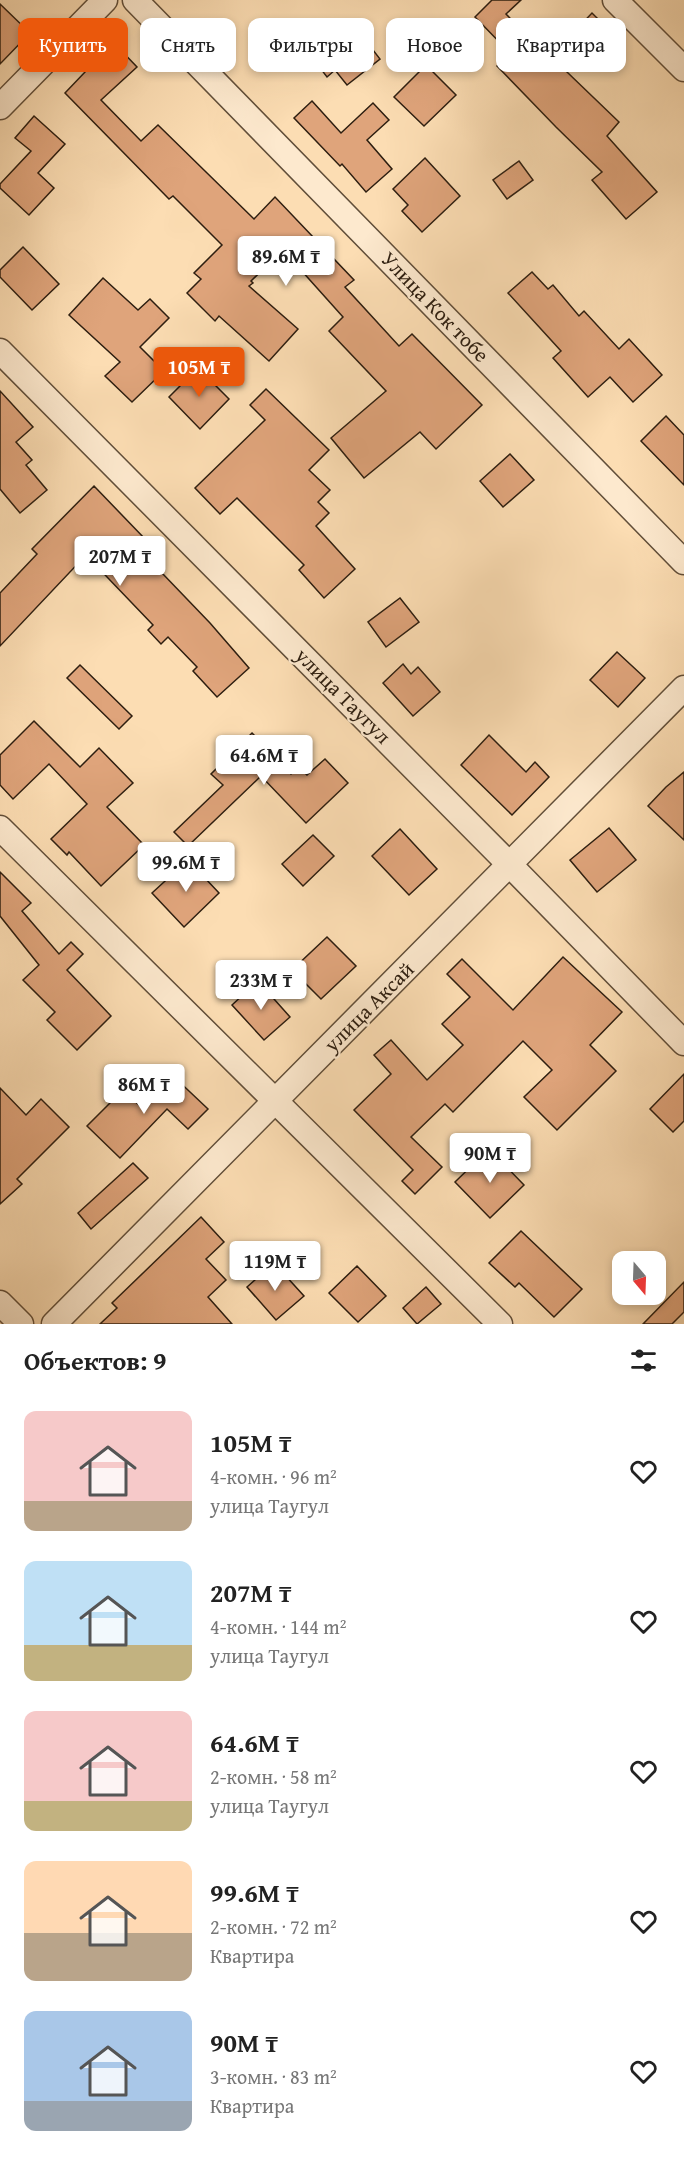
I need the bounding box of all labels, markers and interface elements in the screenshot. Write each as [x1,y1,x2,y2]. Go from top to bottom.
chip: Купить [18,18,128,72]
chip: Снять [140,18,236,72]
chip: Фильтры [248,18,374,72]
chip: Новое [386,18,484,72]
chip: Квартира [496,18,626,72]
pin: 89.6M ₸ [231,236,341,287]
text: 89.6M ₸ [252,241,320,270]
street label: Улица Кок тобе [374,244,497,369]
pin: 105M ₸ [150,347,248,398]
text: 105M ₸ [167,352,231,381]
pin: 207M ₸ [71,536,169,587]
text: 207M ₸ [88,541,152,570]
street label: улица Таугул [288,640,399,751]
pin: 64.6M ₸ [209,735,319,786]
text: 64.6M ₸ [230,740,298,769]
pin: 99.6M ₸ [131,842,241,893]
text: 99.6M ₸ [152,847,220,876]
street label: улица Аксай [316,954,421,1060]
pin: 233M ₸ [212,960,310,1011]
text: 233M ₸ [229,965,293,994]
pin: 86M ₸ [102,1064,186,1115]
text: 86M ₸ [118,1069,170,1098]
pin: 90M ₸ [448,1133,532,1184]
text: 90M ₸ [464,1138,516,1167]
pin: 119M ₸ [226,1241,324,1292]
text: 119M ₸ [243,1246,307,1275]
north arrow [612,1251,666,1305]
map controls [612,1251,666,1305]
text: Объектов: 9 [24,1341,167,1380]
icon: filters [627,1344,660,1377]
text: 105M ₸ [210,1423,292,1462]
icon: home [72,1435,144,1507]
icon: heart [627,1455,660,1488]
text: 4-комн. · 96 m² [210,1462,337,1491]
text: улица Таугул [210,1491,329,1520]
text: 207M ₸ [210,1573,292,1612]
icon: home [72,1585,144,1657]
icon: heart [627,1605,660,1638]
text: 4-комн. · 144 m² [210,1612,346,1641]
text: улица Таугул [210,1641,329,1670]
text: 64.6M ₸ [210,1723,299,1762]
icon: home [72,1735,144,1807]
icon: heart [627,1755,660,1788]
text: 2-комн. · 58 m² [210,1762,337,1791]
text: улица Таугул [210,1791,329,1820]
text: 99.6M ₸ [210,1873,299,1912]
icon: home [72,1885,144,1957]
icon: heart [627,1905,660,1938]
text: 2-комн. · 72 m² [210,1912,337,1941]
text: Квартира [210,1941,294,1970]
text: 90M ₸ [210,2023,279,2062]
icon: home [72,2035,144,2107]
icon: heart [627,2055,660,2088]
text: 3-комн. · 83 m² [210,2062,337,2091]
text: Квартира [210,2091,294,2120]

